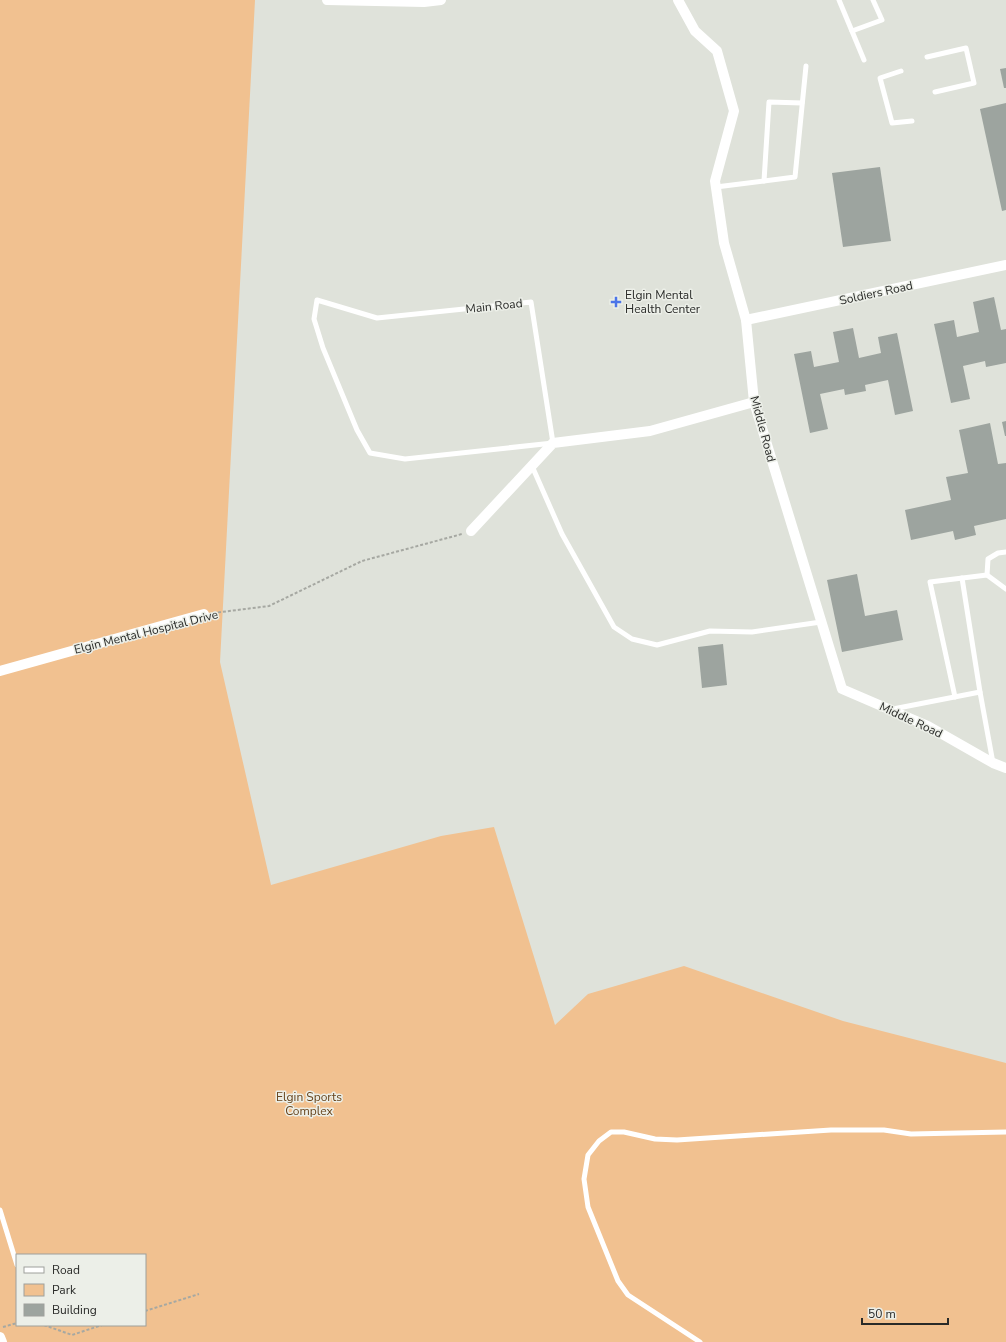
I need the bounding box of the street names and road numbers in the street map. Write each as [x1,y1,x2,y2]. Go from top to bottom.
street label: Soldiers Road [838,277,914,309]
street label: Main Road [465,295,523,317]
street label: Middle Road [746,394,780,464]
street label: Elgin Mental Hospital Drive [72,606,220,658]
street label: Middle Road [877,698,945,742]

